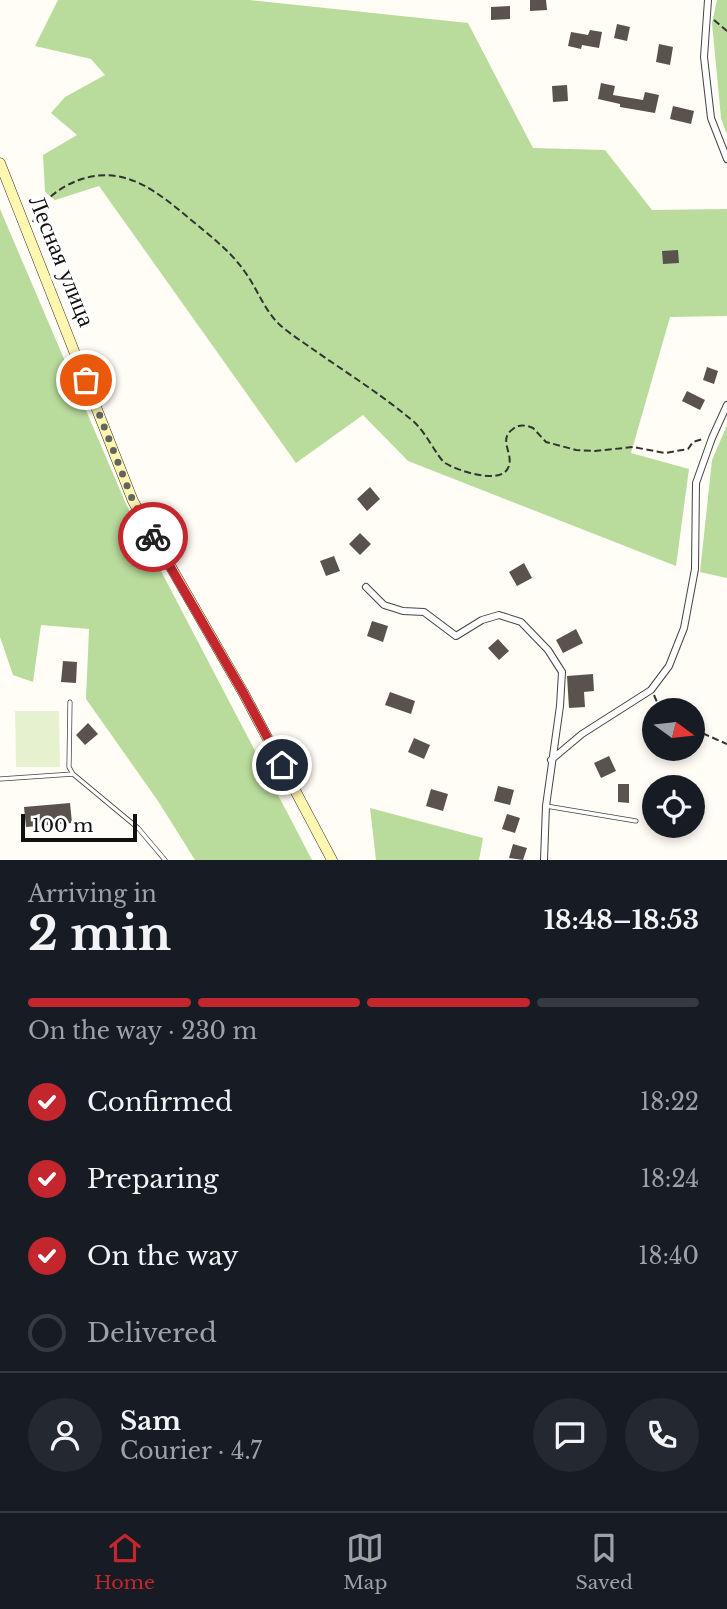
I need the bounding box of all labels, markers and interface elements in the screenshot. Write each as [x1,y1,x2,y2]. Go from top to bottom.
street label: Лесная улица [23,191,102,331]
pin [56,350,116,410]
icon: bag [67,361,105,399]
courier [118,502,188,572]
icon: bike [134,518,172,556]
north arrow [642,698,705,761]
map controls [642,698,705,838]
pin [252,735,312,795]
icon: home [263,746,301,784]
button: locate [642,775,705,838]
scale bar [21,811,136,843]
text: 100 m [32,814,93,837]
text: Arriving in [28,880,157,908]
text: 18:48–18:53 [544,904,699,936]
text: 2 min [28,905,171,962]
text: On the way · 230 m [28,1017,257,1045]
icon: check [28,1083,66,1121]
text: Confirmed [87,1086,232,1118]
text: 18:22 [640,1088,699,1116]
icon: check [28,1160,66,1198]
text: Preparing [87,1163,219,1195]
text: 18:24 [641,1165,699,1193]
icon: check [28,1237,66,1275]
text: On the way [87,1240,239,1272]
text: 18:40 [638,1242,699,1270]
text: Delivered [87,1317,217,1349]
button: person [28,1398,102,1472]
button: chat [533,1398,607,1472]
button: phone [625,1398,699,1472]
text: Sam [120,1405,181,1437]
text: Courier · 4.7 [120,1437,262,1465]
tab: Home [94,1529,155,1594]
tab: Map [343,1529,387,1594]
tab: Saved [576,1529,633,1594]

